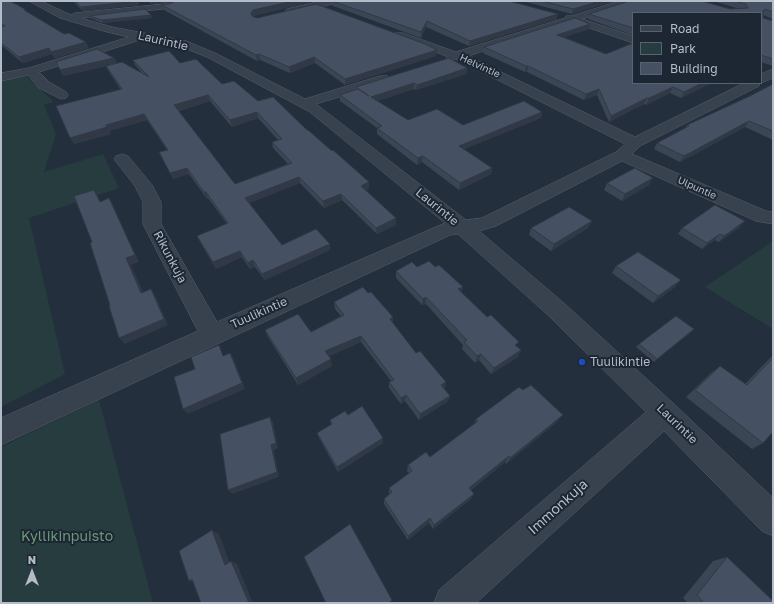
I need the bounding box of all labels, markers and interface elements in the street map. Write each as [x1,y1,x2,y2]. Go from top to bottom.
legend [632,12,762,84]
text: Road [670,21,699,36]
street label: Laurintie [136,28,190,54]
text: Park [670,41,696,56]
street label: Helvintie [458,51,502,81]
text: Building [670,61,718,76]
street label: Ulpuntie [676,174,718,202]
street label: Laurintie [413,185,461,229]
street label: Rikunkuja [150,229,190,285]
street label: Tuulikintie [229,294,289,332]
place label: Tuulikintie [590,355,650,369]
marker: Tuulikintie [577,357,587,367]
street label: Laurintie [654,401,700,447]
street label: Immonkuja [525,476,591,538]
park label: Kyllikinpuisto [21,529,113,545]
north arrow [12,552,52,592]
text: N [28,553,36,566]

